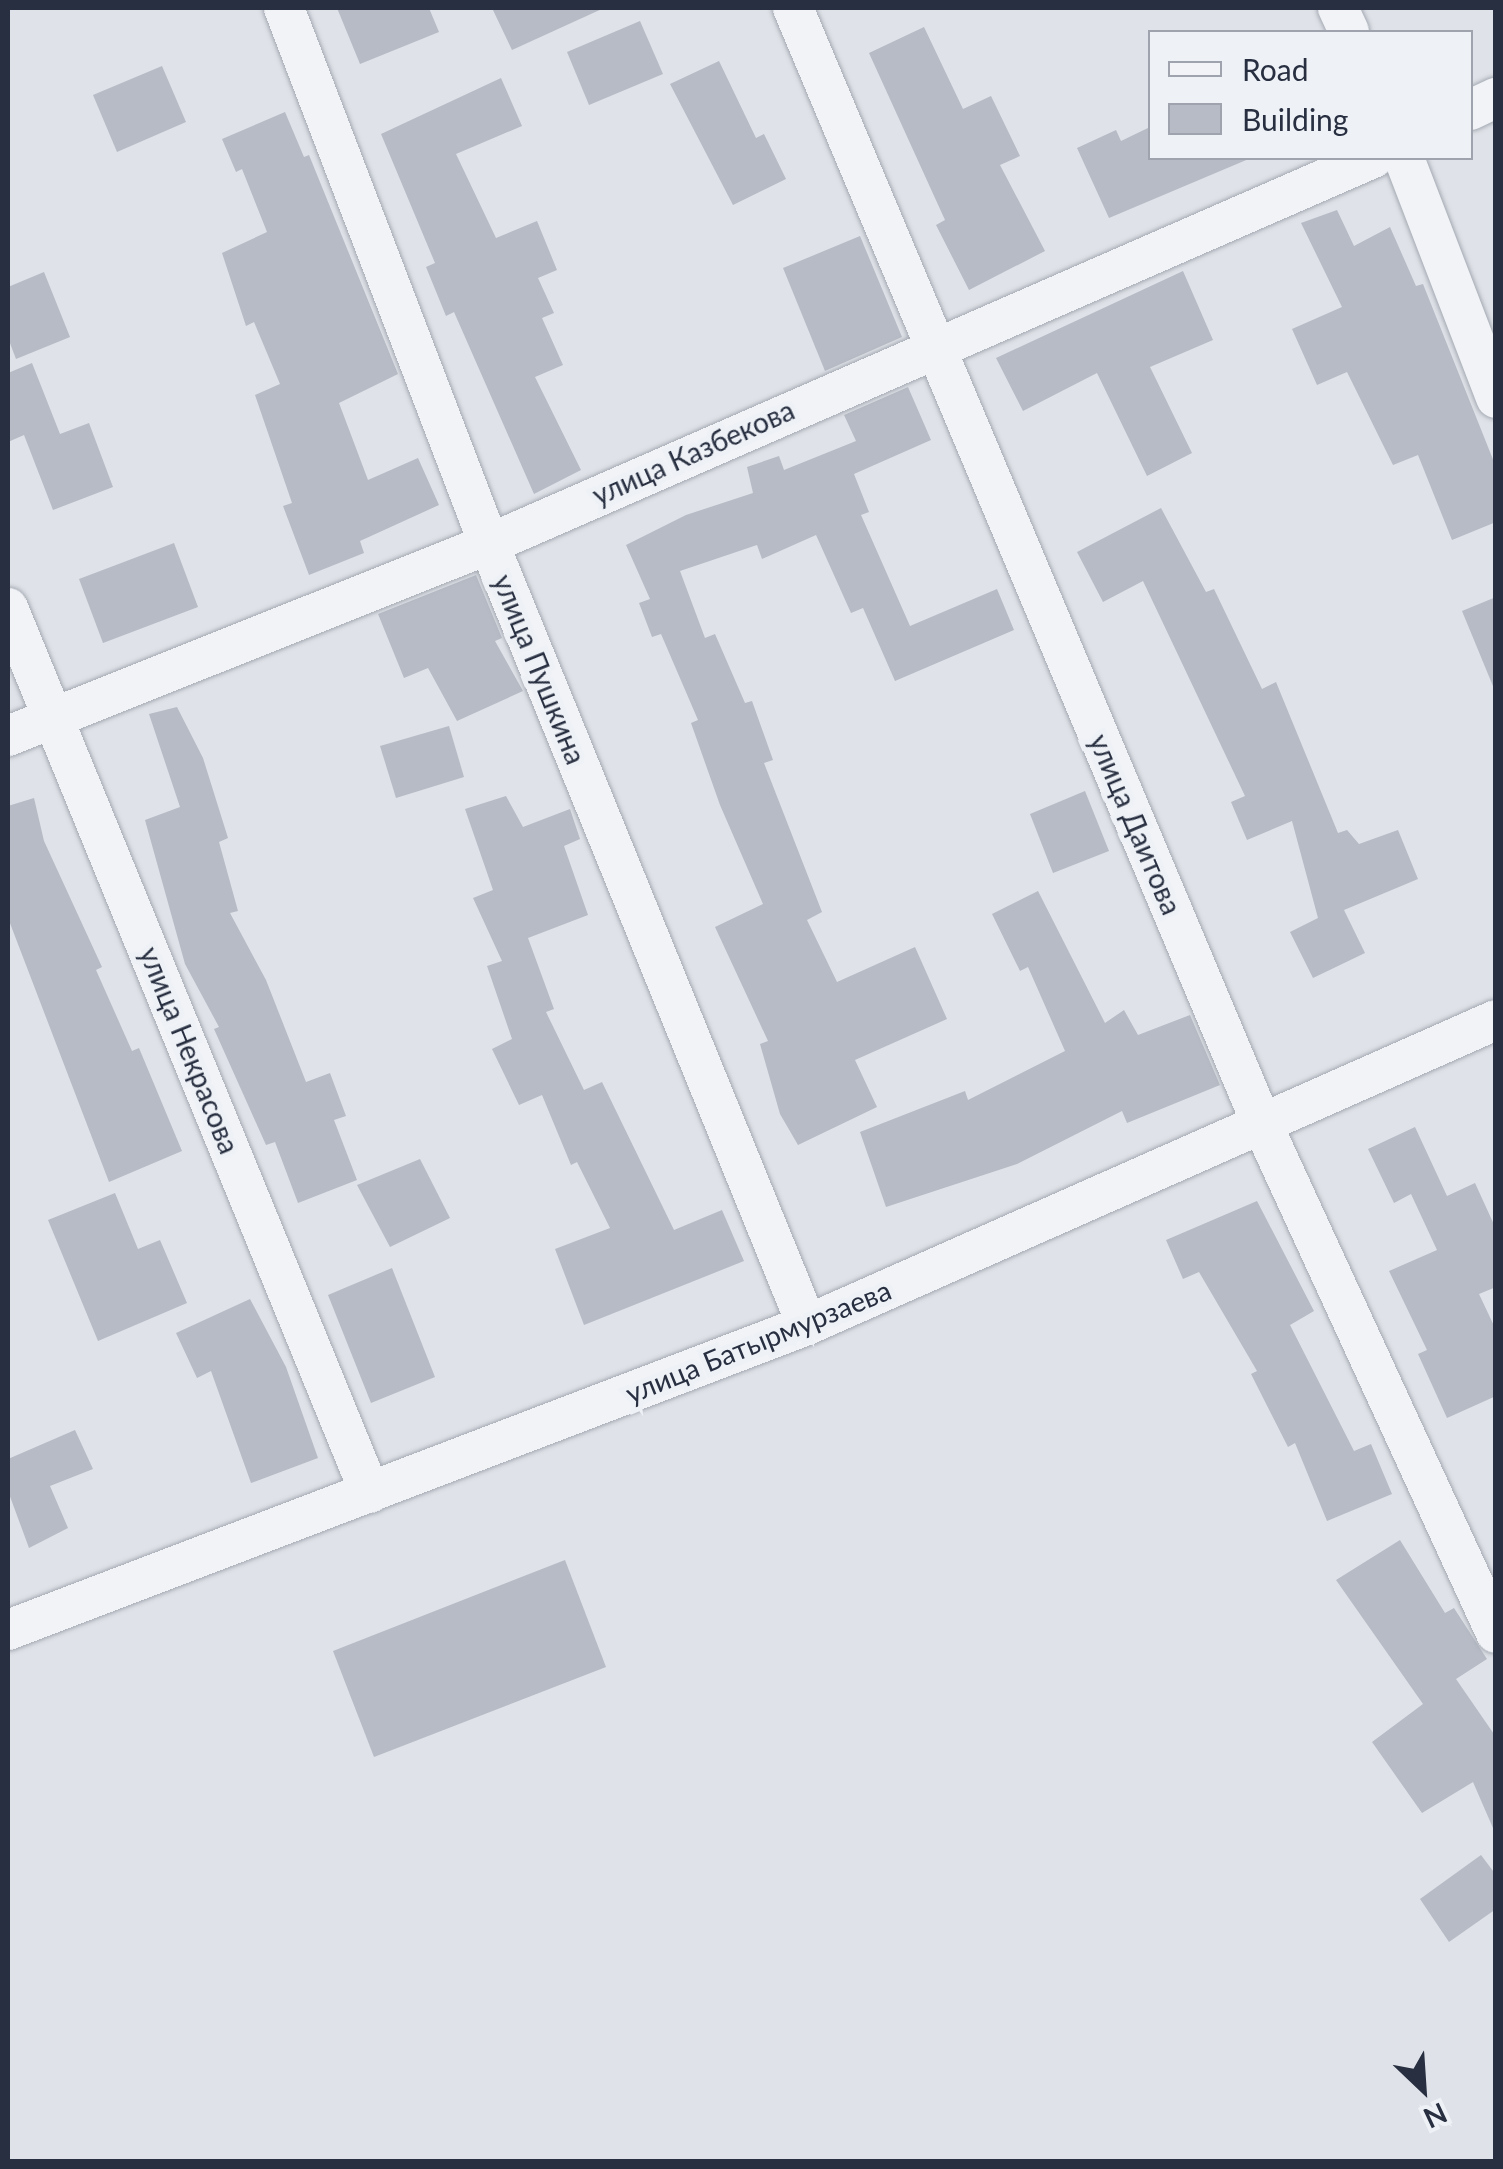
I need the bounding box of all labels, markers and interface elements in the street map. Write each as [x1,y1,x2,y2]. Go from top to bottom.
legend [1148,30,1473,160]
text: Road [1242,51,1309,87]
text: Building [1242,101,1348,137]
street label: улица Казбекова [587,392,799,512]
street label: улица Пушкина [487,569,593,769]
street label: улица Даитова [1083,729,1189,919]
street label: улица Некрасова [133,942,247,1158]
street label: улица Батырмурзаева [620,1272,896,1410]
north arrow [1373,2039,1473,2139]
text: N [1419,2096,1453,2136]

